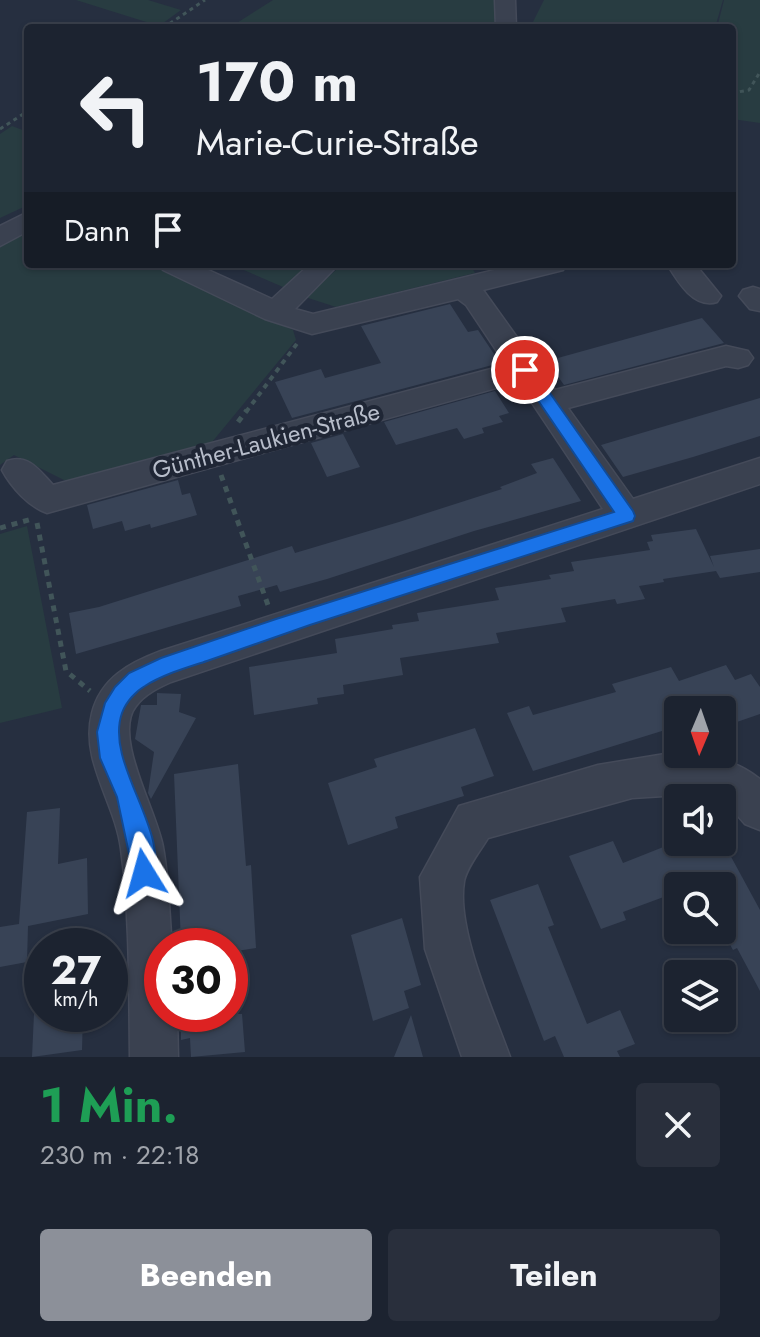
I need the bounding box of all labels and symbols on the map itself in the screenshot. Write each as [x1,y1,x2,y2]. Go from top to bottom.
pin [491,336,559,404]
street label: Günther-Laukien-Straße [148,393,383,488]
north arrow [664,696,736,768]
position arrow [102,831,186,915]
speed limit sign: 30 [144,928,248,1032]

